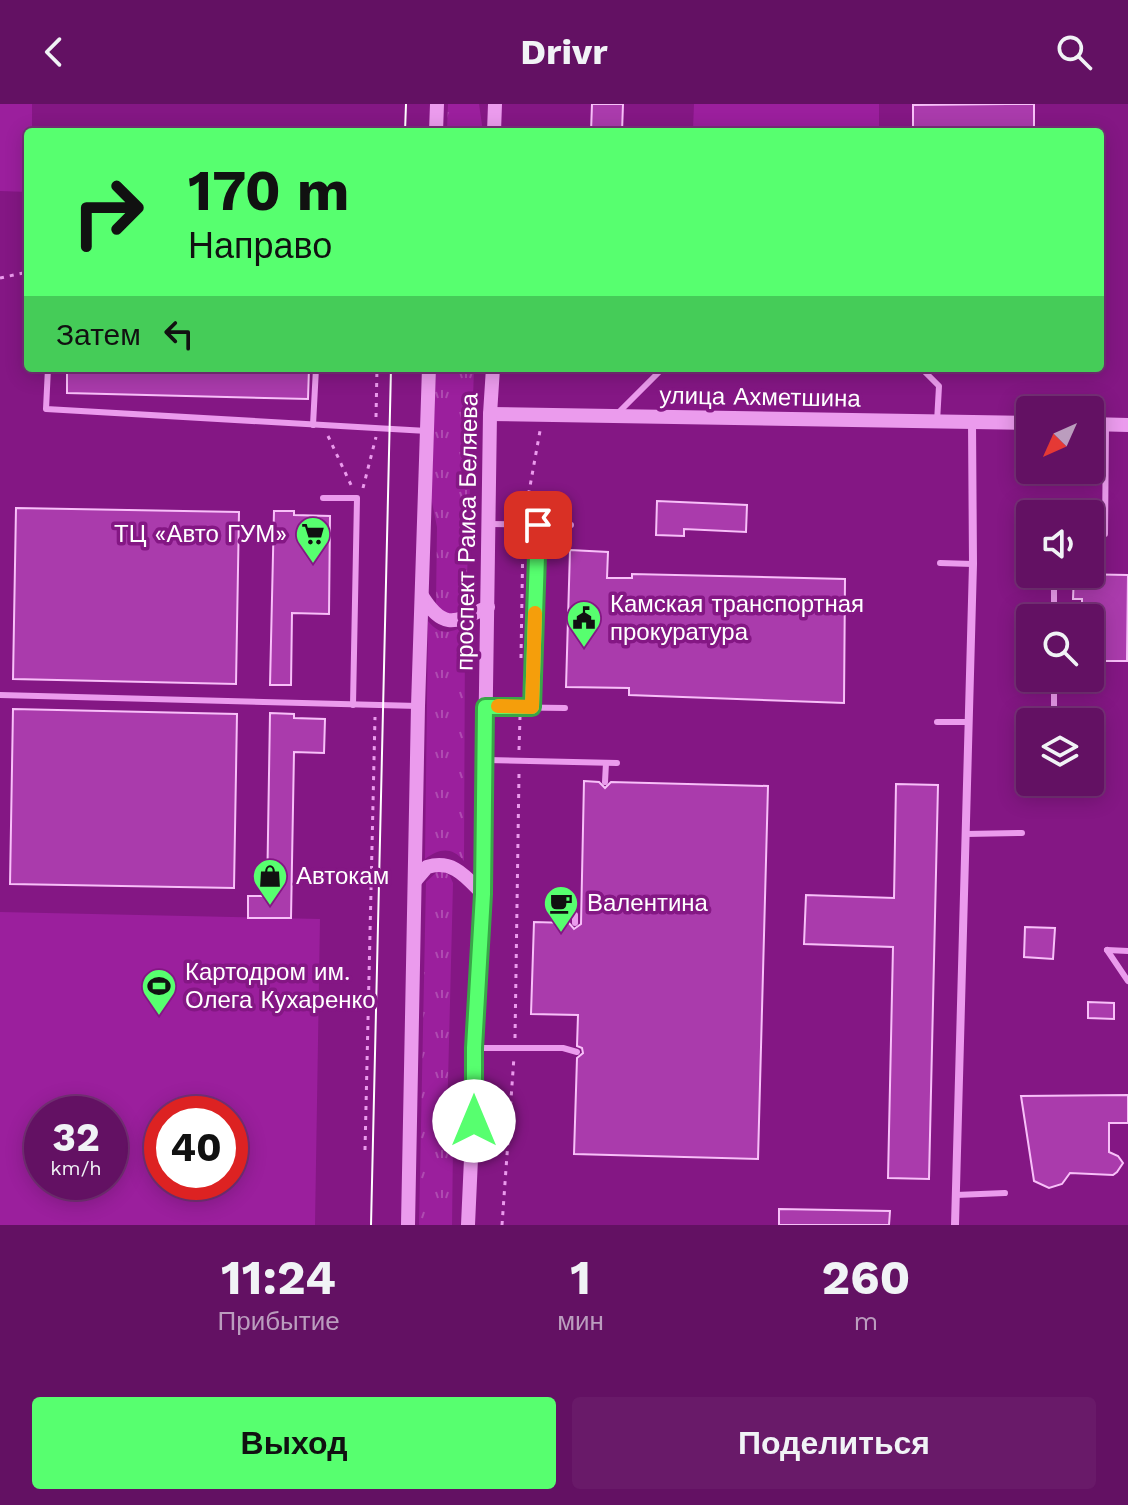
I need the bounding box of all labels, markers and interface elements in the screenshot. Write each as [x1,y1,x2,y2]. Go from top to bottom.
icon: back [32,30,76,74]
icon: search [1052,30,1096,74]
text: Drivr [520,31,608,73]
text: 170 m [188,158,350,224]
icon: right [56,160,160,264]
text: Направо [188,225,332,267]
icon: left [157,312,201,356]
text: Затем [56,317,141,352]
street label: улица Ахметшина [659,381,862,413]
street label: проспект Раиса Беляева [451,392,483,671]
north arrow [1016,396,1104,484]
map controls [1016,396,1104,796]
pin [504,491,572,559]
button: sound [1016,500,1104,588]
icon: arrive [516,503,560,547]
supermarket icon: ТЦ «Авто ГУМ» [294,515,332,565]
place label: ТЦ «Авто ГУМ» [114,520,287,548]
place label: Камская транспортная прокуратура [610,590,864,646]
public building icon: Камская транспортная прокуратура [565,599,603,649]
button: search [1016,604,1104,692]
button: layers [1016,708,1104,796]
shop icon: Автокам [251,857,289,907]
place label: Автокам [296,862,389,890]
cafe icon: Валентина [542,884,580,934]
place label: Валентина [587,889,709,917]
place label: Картодром им. Олега Кухаренко [185,958,376,1014]
sports icon: Картодром им. Олега Кухаренко [140,967,178,1017]
position arrow [432,1079,516,1163]
speed limit sign: 40 [144,1096,248,1200]
text: 32 [52,1114,100,1161]
text: km/h [50,1156,102,1180]
text: 11:24 [221,1249,336,1306]
text: 1 [570,1249,591,1306]
text: 260 [821,1249,910,1306]
text: Прибытие [217,1306,340,1336]
text: мин [557,1306,604,1336]
text: m [854,1306,878,1336]
button: Выход [32,1397,556,1489]
button: Поделиться [572,1397,1096,1489]

